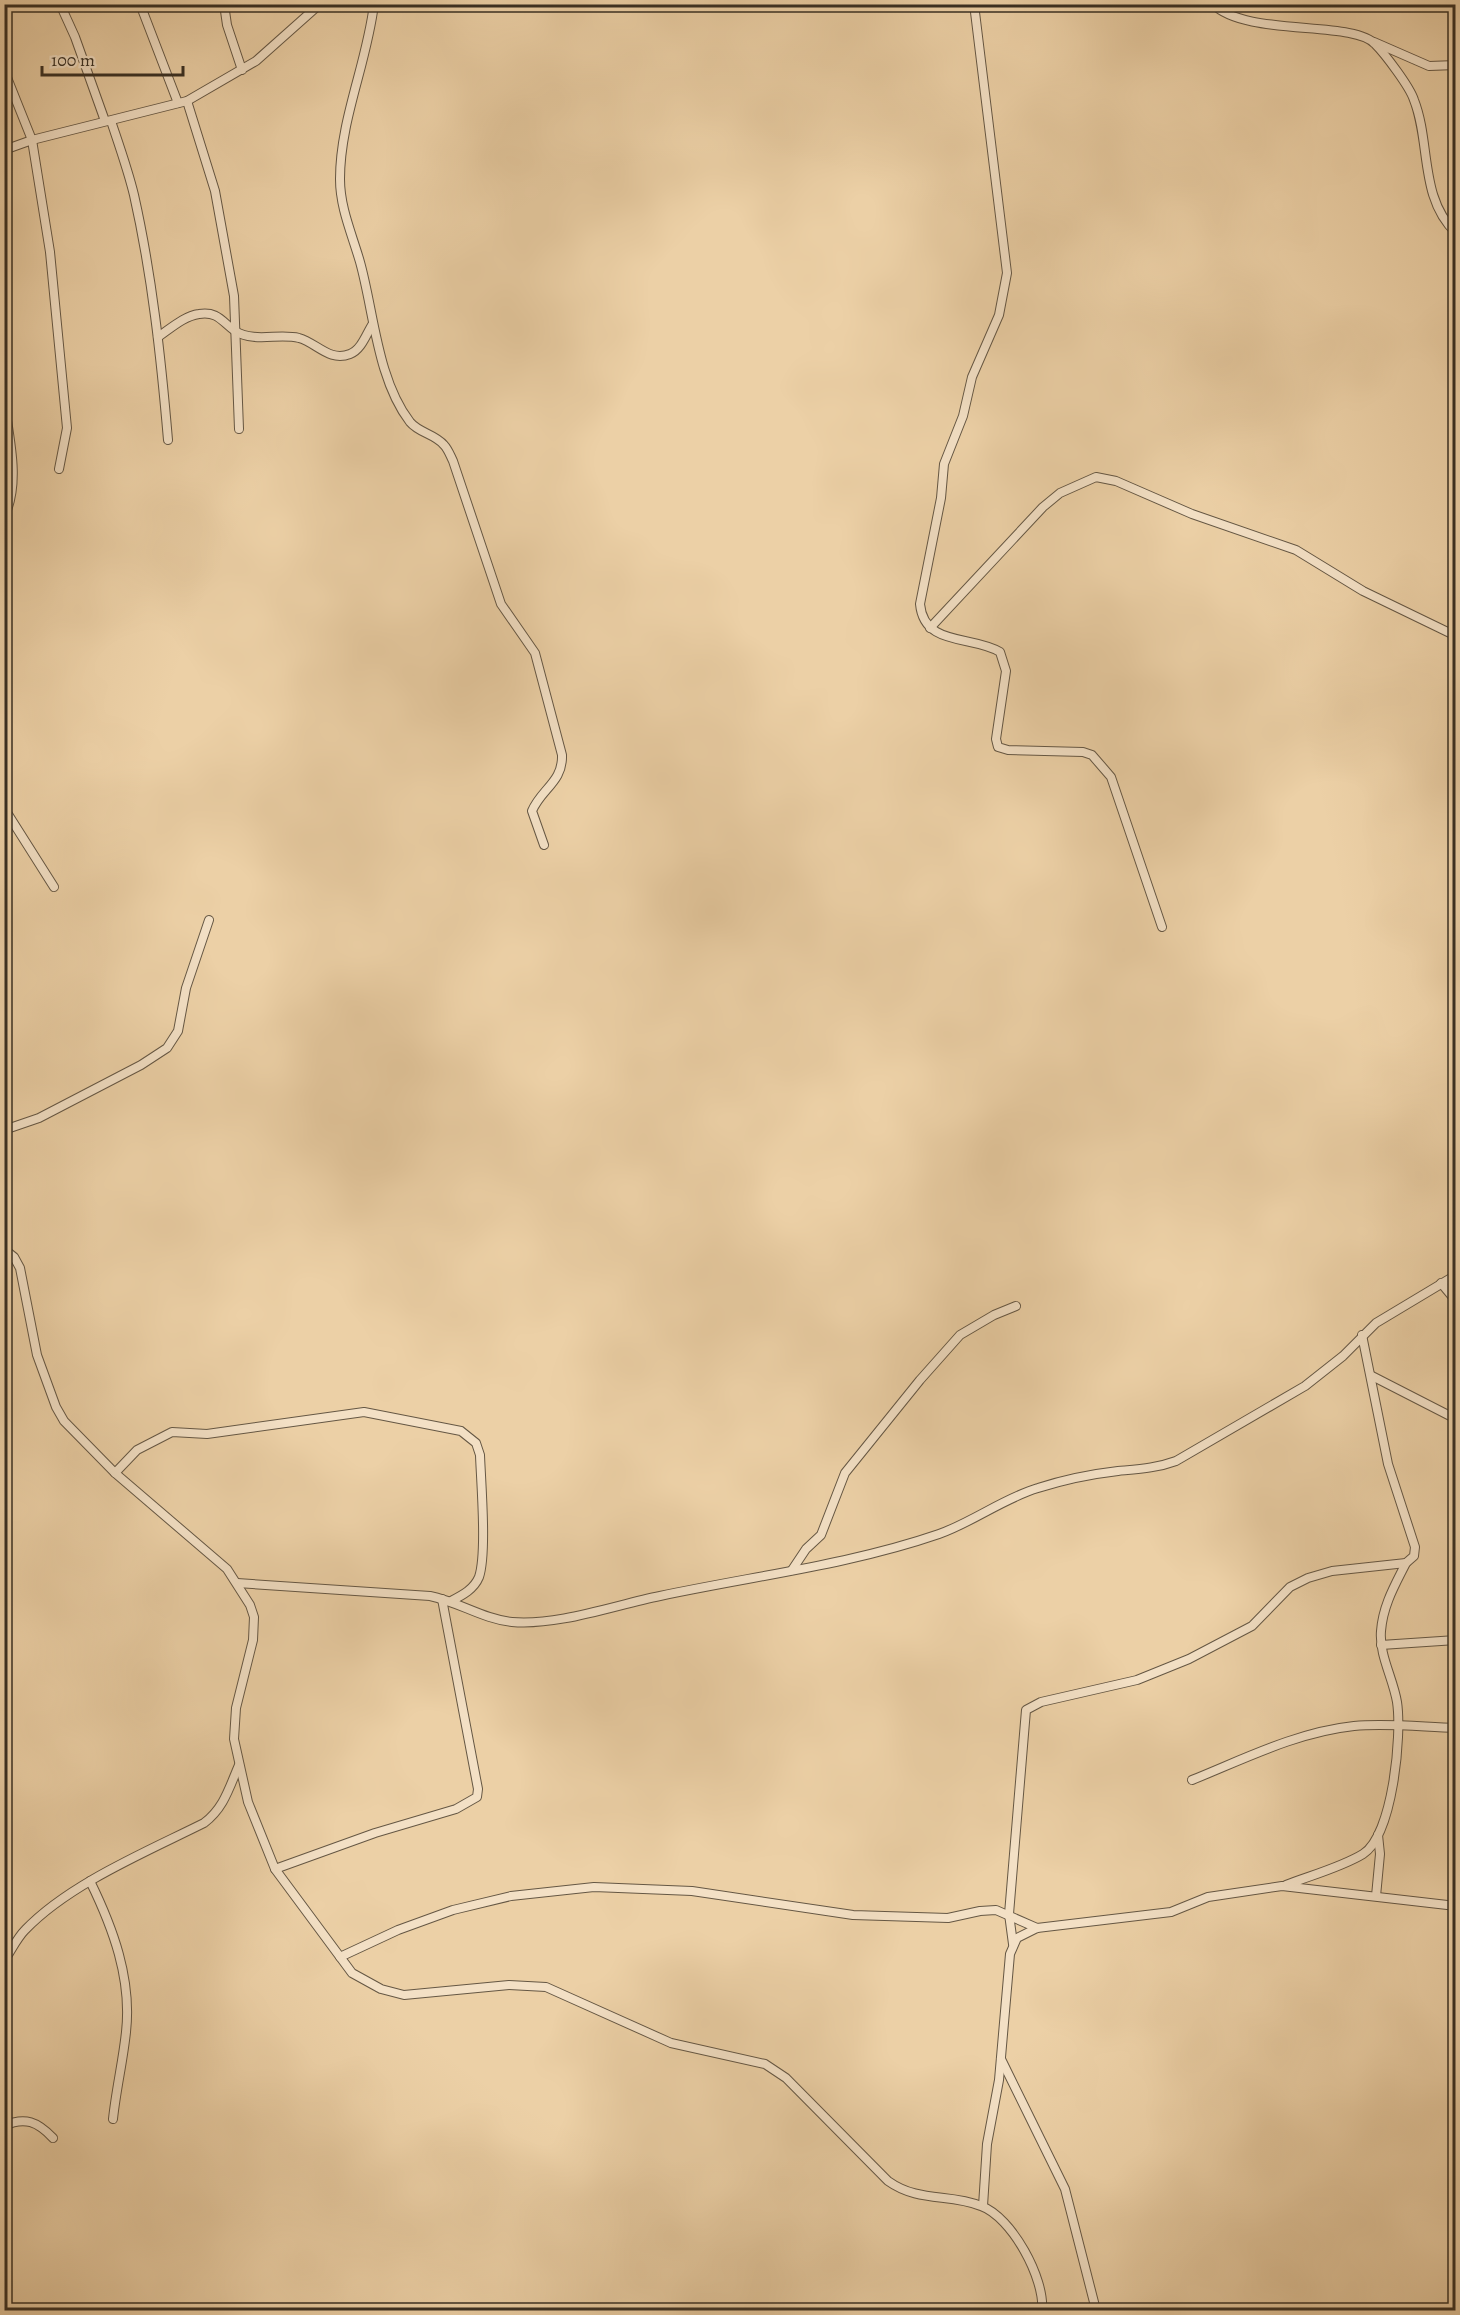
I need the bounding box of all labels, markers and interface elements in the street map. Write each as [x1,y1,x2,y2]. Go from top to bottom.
scale bar [42,39,183,77]
text: 100 m [51,48,95,72]

